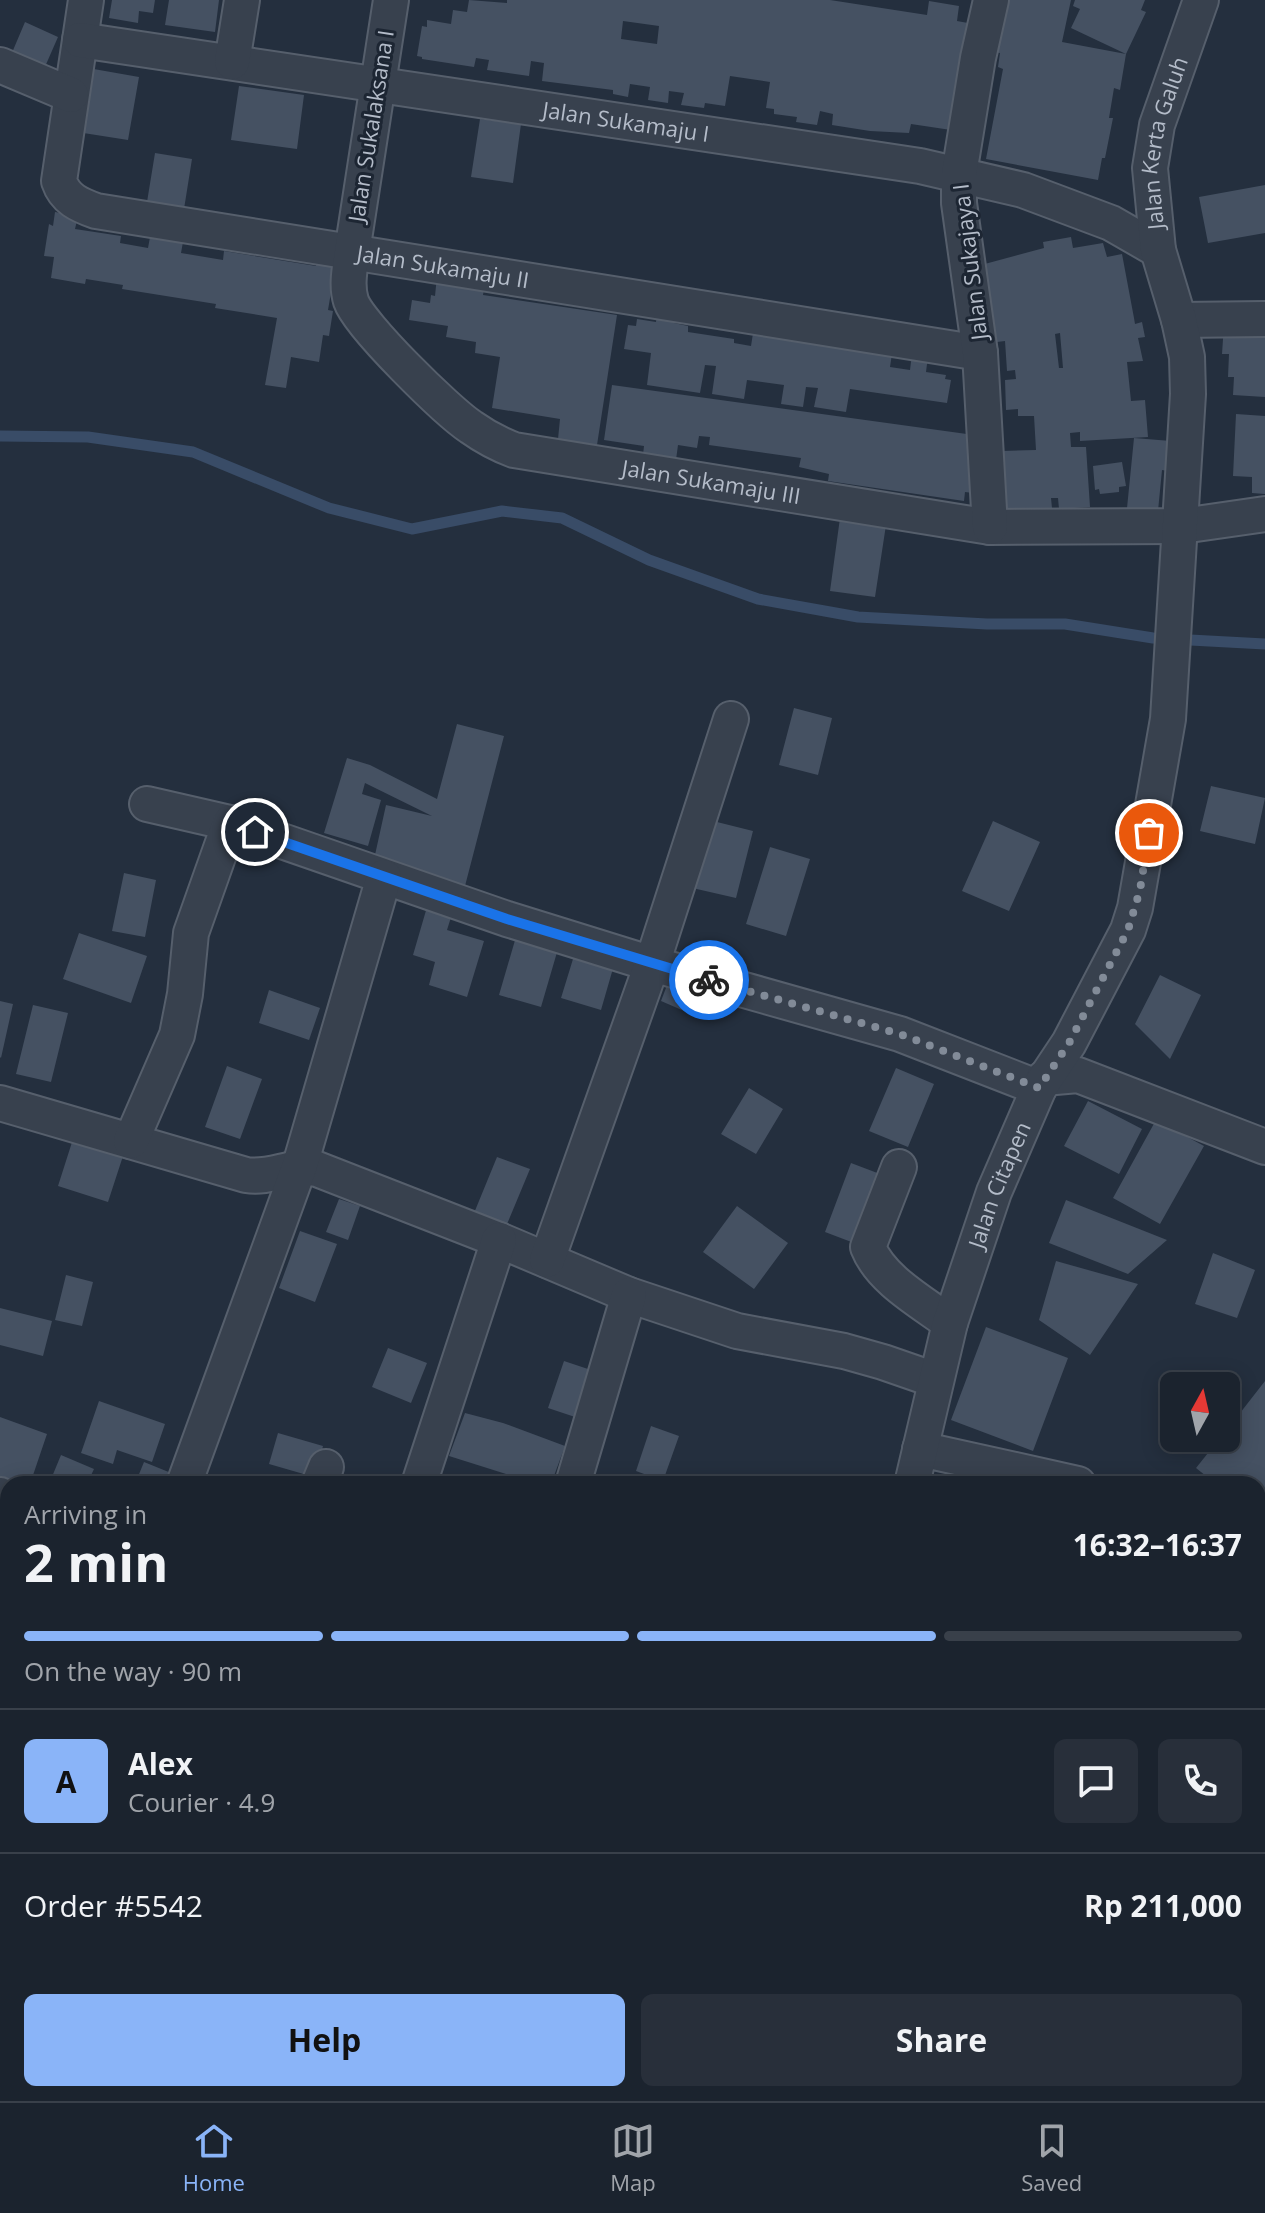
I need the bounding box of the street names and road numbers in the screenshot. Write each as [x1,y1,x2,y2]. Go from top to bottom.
street label: Jalan Sukalaksana I [340,28,400,226]
street label: Jalan Kerta Galuh [1133,52,1194,233]
street label: Jalan Sukamaju I [539,93,711,148]
street label: Jalan Sukajaya I [945,182,994,344]
street label: Jalan Sukamaju II [353,237,532,294]
street label: Jalan Sukamaju III [618,451,803,510]
street label: Jalan Citapen [960,1116,1037,1254]

